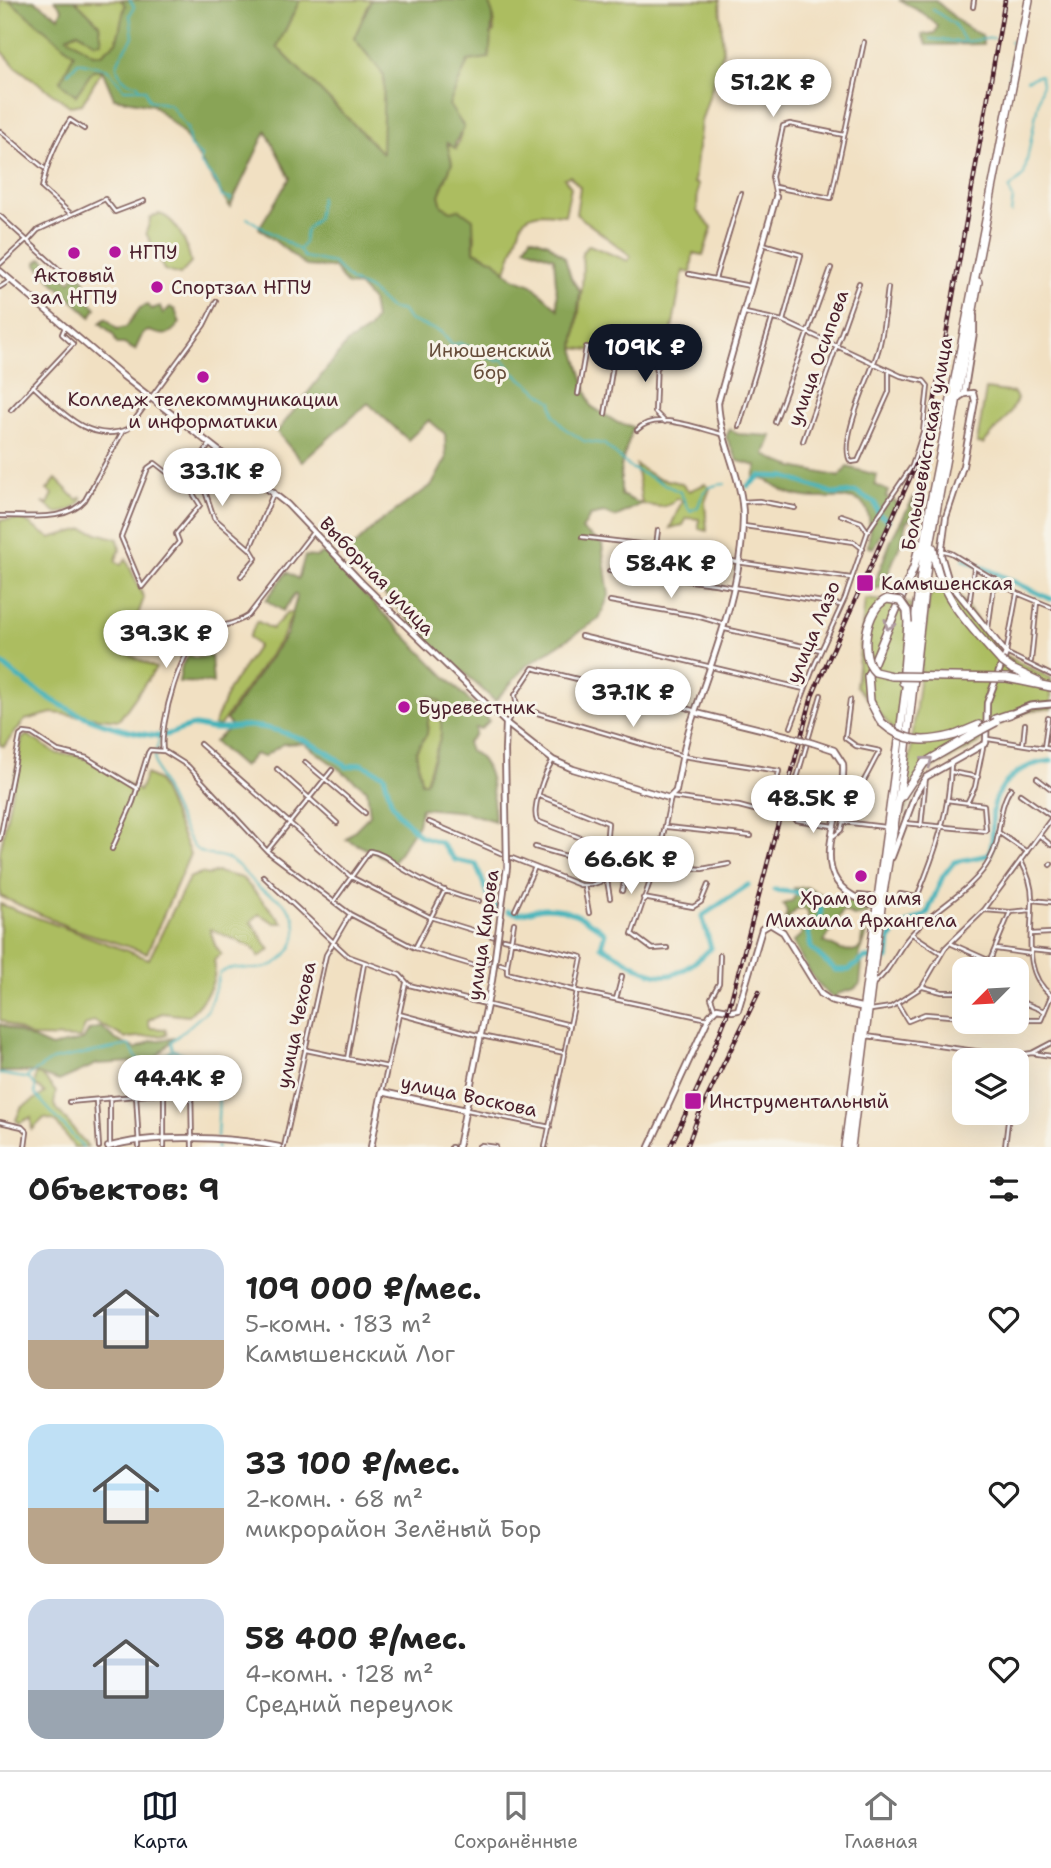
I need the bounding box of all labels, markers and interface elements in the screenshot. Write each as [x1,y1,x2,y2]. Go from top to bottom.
pin: 51.2K ₽ [708,60,838,119]
text: 51.2K ₽ [730,67,816,97]
place label: НГПУ [129,240,178,265]
marker: НГПУ [107,244,123,260]
marker: Актовый зал НГПУ [66,245,82,261]
place label: Актовый зал НГПУ [30,263,118,310]
place label: Спортзал НГПУ [171,275,312,300]
marker: Спортзал НГПУ [149,279,165,295]
street label: улица Осипова [782,286,854,430]
pin: 109K ₽ [588,324,702,384]
text: 109K ₽ [604,332,686,362]
street label: Большевистская улица [896,335,958,553]
park label: Инюшенский бор [428,338,552,385]
marker: Колледж телекоммуникации и информатики [195,369,211,385]
place label: Колледж телекоммуникации и информатики [67,387,339,434]
pin: 33.1K ₽ [157,448,287,508]
text: 33.1K ₽ [179,456,265,486]
street label: Выборная улица [314,511,440,641]
pin: 58.4K ₽ [606,540,736,600]
text: 58.4K ₽ [626,548,716,578]
place label: Камышенская [881,571,1013,596]
marker: Камышенская [855,573,875,593]
street label: улица Лазо [780,577,846,687]
pin: 39.3K ₽ [101,610,231,670]
text: 39.3K ₽ [119,618,213,648]
one-way arrow [883,618,897,630]
pin: 37.1K ₽ [568,670,698,729]
text: 37.1K ₽ [591,677,675,707]
place label: Буревестник [418,695,536,720]
marker: Буревестник [396,699,412,715]
one-way arrow [919,757,932,769]
pin: 48.5K ₽ [748,776,878,835]
text: 48.5K ₽ [767,783,859,813]
pin: 66.6K ₽ [566,836,696,896]
text: 66.6K ₽ [584,844,678,874]
street label: улица Кирова [461,868,505,1002]
marker: Храм во имя Михаила Архангела [853,868,869,884]
place label: Храм во имя Михаила Архангела [765,886,957,933]
north arrow [952,957,1029,1034]
map controls [952,957,1029,1125]
street label: улица Чехова [270,959,322,1091]
button: layers [952,1048,1029,1125]
pin: 44.4K ₽ [115,1056,245,1115]
text: 44.4K ₽ [134,1063,226,1093]
street label: улица Воскова [399,1069,540,1123]
place label: Инструментальный [709,1089,889,1114]
marker: Инструментальный [683,1091,703,1111]
text: Объектов: 9 [28,1169,220,1210]
icon: filters [985,1170,1023,1208]
text: 109 000 ₽/мес. [245,1268,482,1309]
icon: home [84,1277,168,1361]
icon: heart [985,1300,1023,1338]
text: 5-комн. · 183 m² [245,1309,432,1339]
text: Камышенский Лог [245,1339,455,1369]
text: 33 100 ₽/мес. [245,1443,460,1484]
icon: home [84,1452,168,1536]
icon: heart [985,1475,1023,1513]
text: 2-комн. · 68 m² [245,1484,423,1514]
text: микрорайон Зелёный Бор [245,1514,541,1544]
text: 58 400 ₽/мес. [245,1618,467,1659]
icon: home [84,1627,168,1711]
icon: heart [985,1650,1023,1688]
text: 4-комн. · 128 m² [245,1659,433,1689]
text: Средний переулок [245,1689,453,1719]
tab: Карта [133,1787,188,1854]
tab: Сохранённые [454,1787,578,1854]
tab: Главная [844,1787,918,1854]

